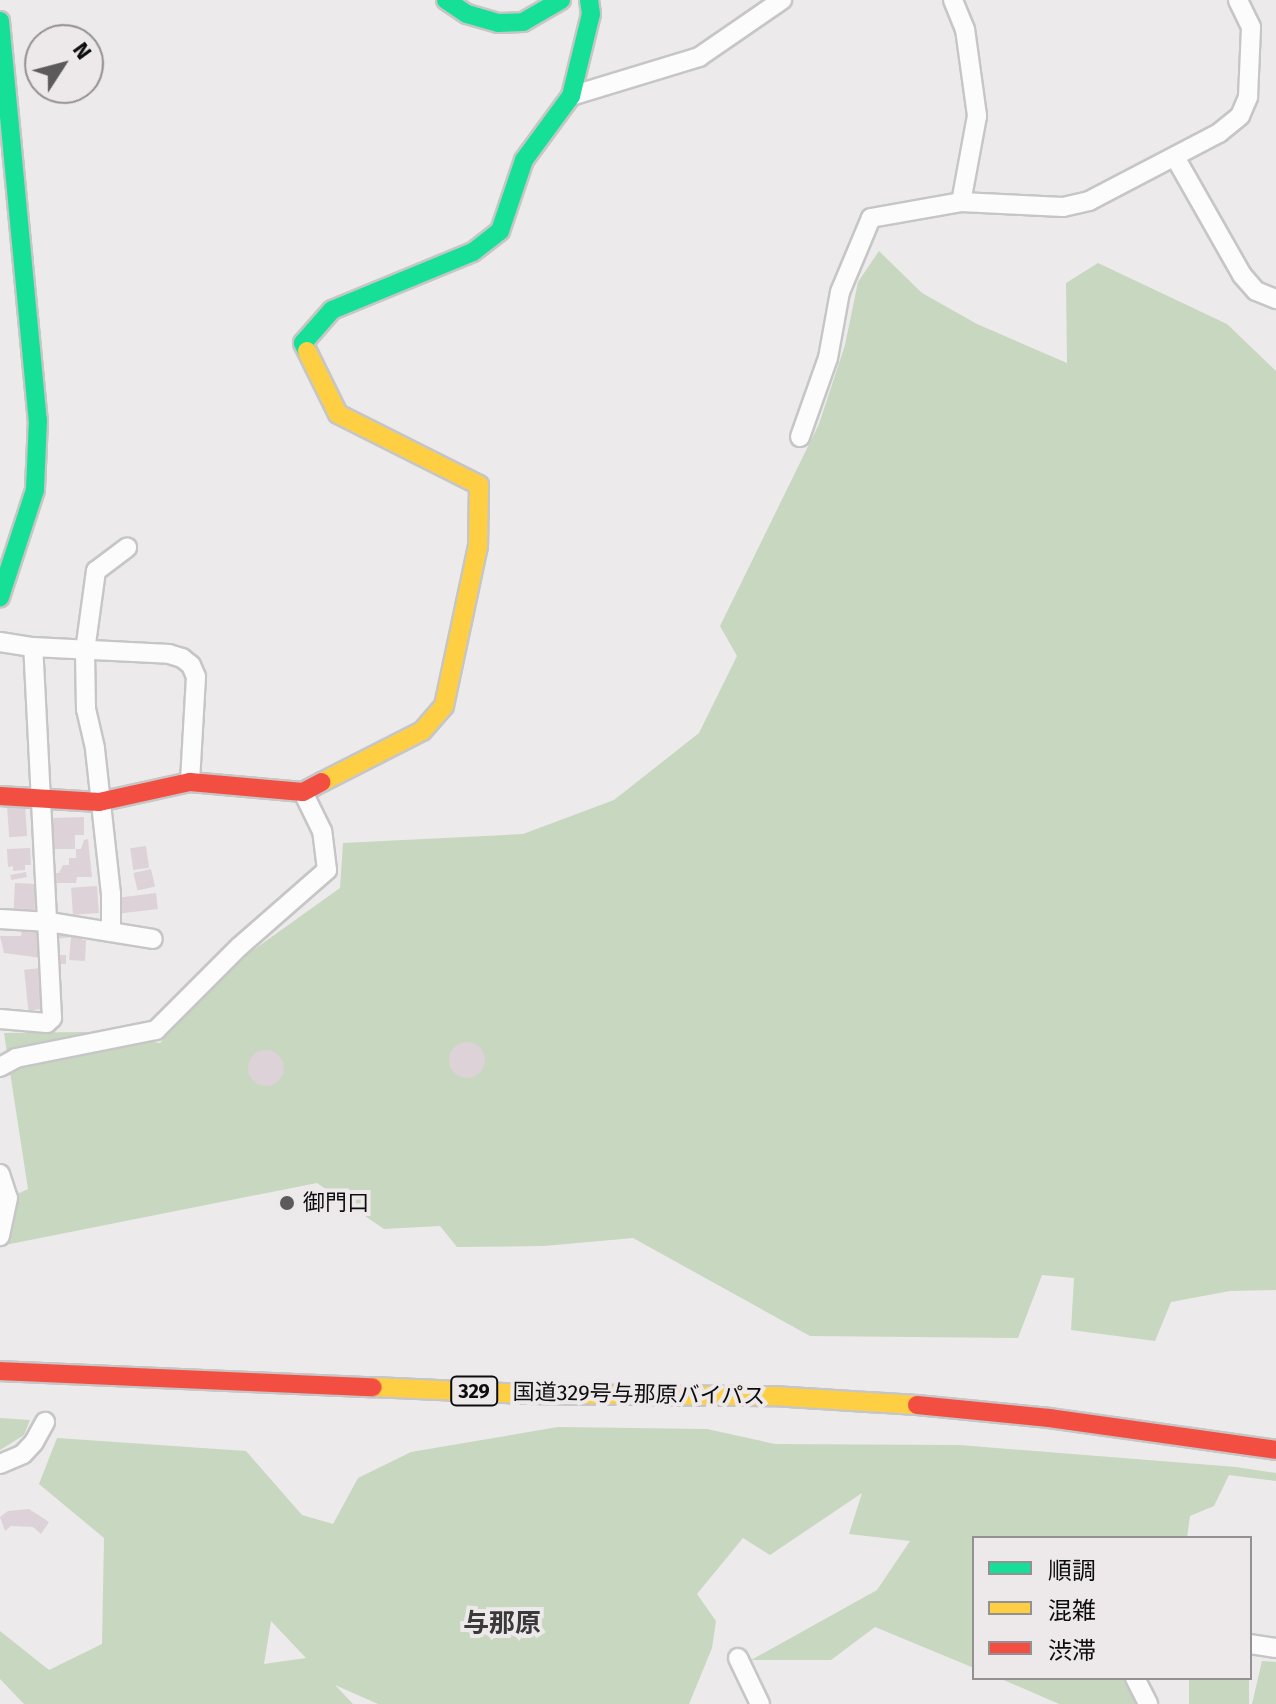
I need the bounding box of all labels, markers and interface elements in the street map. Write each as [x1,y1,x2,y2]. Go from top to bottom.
north arrow [24,24,104,104]
text: N [67,37,97,65]
place label: 御門口 [303,1190,369,1216]
marker: 御門口 [278,1194,296,1212]
road number: 329 [450,1375,498,1407]
street label: 国道329号与那原バイパス [512,1379,766,1409]
legend [972,1536,1252,1680]
text: 順調 [1048,1557,1096,1585]
text: 混雑 [1048,1597,1096,1625]
district label: 与那原 [463,1608,541,1640]
text: 渋滞 [1048,1637,1096,1665]

